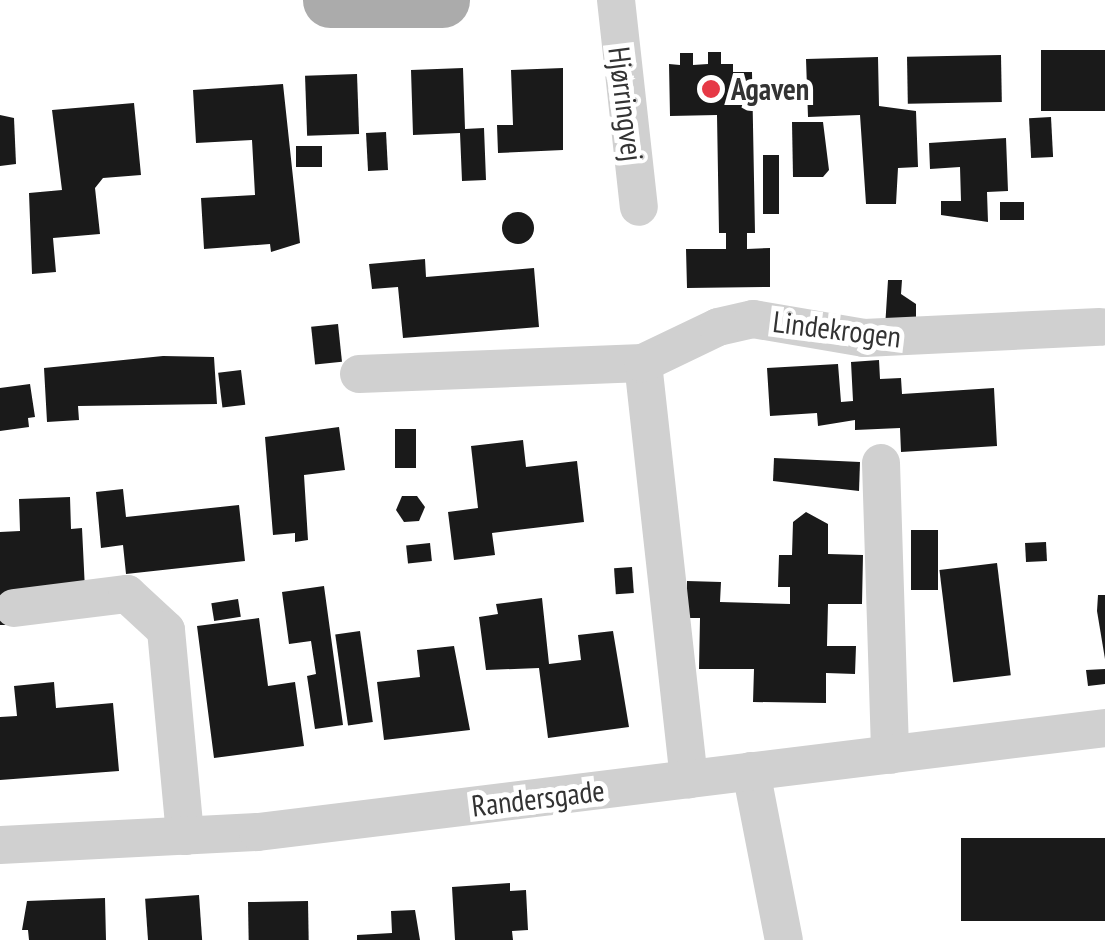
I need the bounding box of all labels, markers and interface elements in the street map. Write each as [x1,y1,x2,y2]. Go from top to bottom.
street label: Hjørringvej [601,45,651,163]
place label: Agaven [731,71,809,107]
marker: Agaven [700,78,722,100]
street label: Lindekrogen [771,303,903,355]
street label: Randersgade [469,772,607,824]

